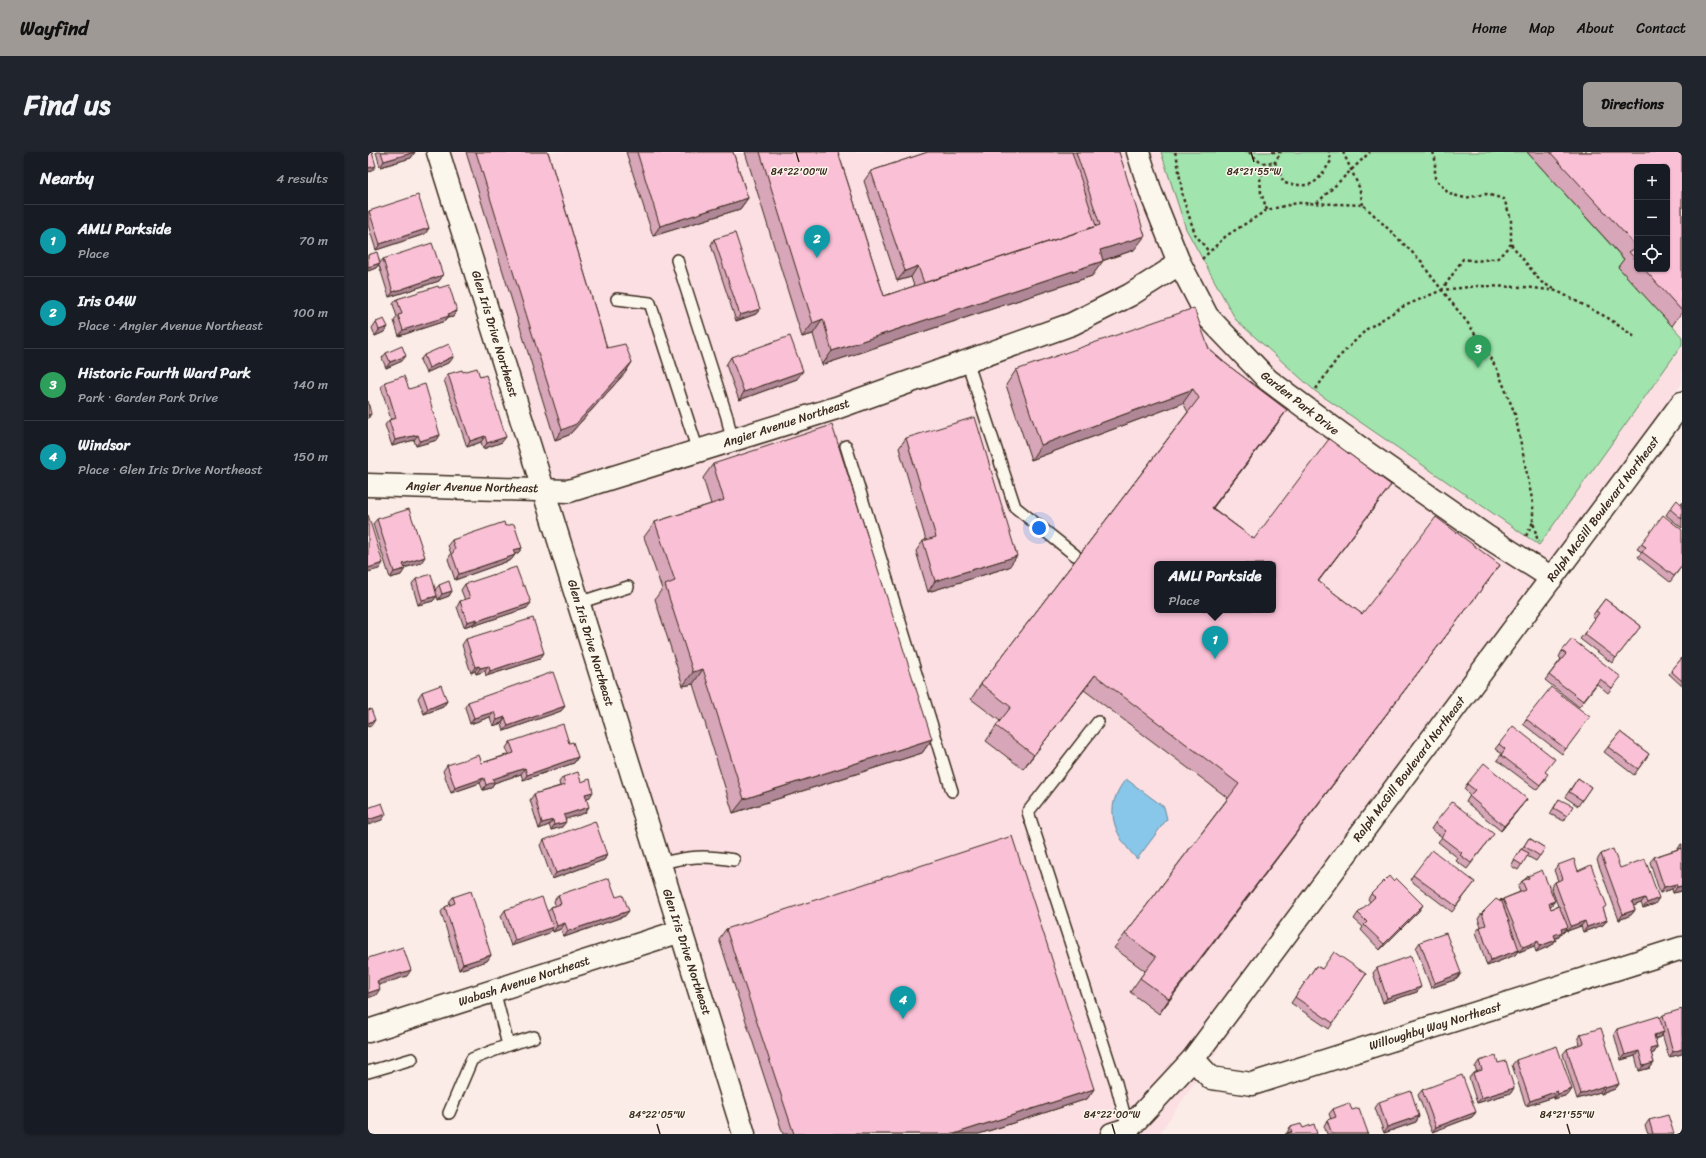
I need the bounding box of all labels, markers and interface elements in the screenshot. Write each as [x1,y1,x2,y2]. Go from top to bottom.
text: Wayfind [20,12,88,45]
text: Home [1472,16,1507,41]
text: Map [1529,16,1555,41]
text: About [1577,16,1614,41]
text: Contact [1636,16,1686,41]
text: Find us [24,80,111,129]
button: Directions [1583,82,1682,127]
text: Nearby [40,163,94,193]
text: 84°22'00"W [771,163,827,181]
text: 84°21'55"W [1227,163,1281,181]
map controls [1634,164,1670,272]
button: + [1634,164,1670,200]
text: 4 results [276,167,328,190]
button: − [1634,200,1670,236]
text: AMLI Parkside [78,216,171,242]
pin: 2 [804,225,830,258]
text: 1 [50,229,56,252]
text: 70 m [299,229,328,252]
button: locate [1634,236,1670,272]
text: Place [78,242,109,265]
street label: Glen Iris Drive Northeast [465,268,525,400]
text: Iris O4W [78,288,136,314]
text: 2 [49,301,57,324]
text: 100 m [293,301,328,324]
text: Place · Angier Avenue Northeast [78,314,263,337]
pin: 3 [1465,335,1491,368]
text: Historic Fourth Ward Park [78,360,251,386]
street label: Garden Park Drive [1256,365,1344,441]
text: 3 [49,373,57,396]
text: 140 m [293,373,328,396]
text: Park · Garden Park Drive [78,386,218,409]
street label: Angier Avenue Northeast [719,392,852,454]
street label: Ralph McGill Boulevard Northeast [1541,430,1666,587]
text: Windsor [78,432,130,458]
text: 4 [49,445,57,468]
text: 150 m [293,445,328,468]
text: Place · Glen Iris Drive Northeast [78,458,263,481]
street label: Angier Avenue Northeast [405,475,538,499]
your location [1029,518,1049,538]
popup [1154,561,1276,613]
text: AMLI Parkside [1168,563,1262,589]
street label: Glen Iris Drive Northeast [561,577,621,709]
text: Place [1168,589,1200,612]
pin: 1 [1202,626,1228,659]
street label: Ralph McGill Boulevard Northeast [1347,690,1472,847]
street label: Glen Iris Drive Northeast [656,886,718,1018]
street label: Wabash Avenue Northeast [455,949,593,1013]
pin: 4 [890,986,916,1019]
street label: Willoughby Way Northeast [1366,995,1505,1057]
text: 84°22'05"W [629,1106,685,1124]
text: 84°22'00"W [1084,1106,1140,1124]
text: 84°21'55"W [1540,1106,1594,1124]

